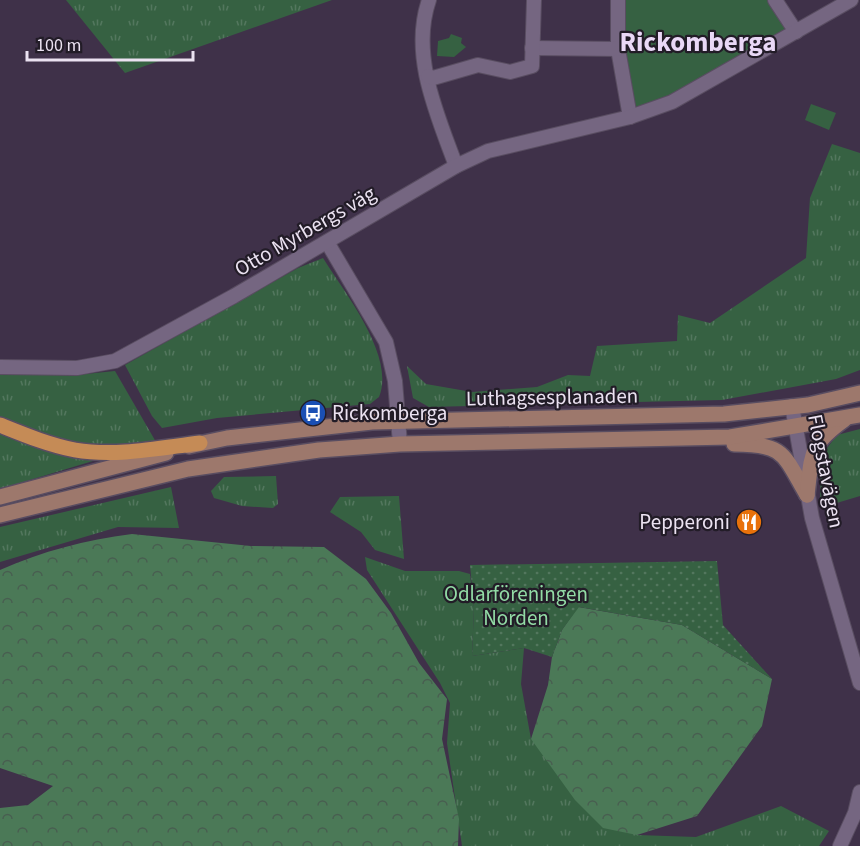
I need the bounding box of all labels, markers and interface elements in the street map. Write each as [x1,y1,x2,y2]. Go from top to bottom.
district label: Rickomberga [620,23,776,62]
scale bar [27,24,194,62]
text: 100 m [36,33,81,58]
street label: Otto Myrbergs väg [229,178,382,284]
street label: Luthagsesplanaden [466,380,638,414]
bus stop icon: Rickomberga [298,398,328,428]
place label: Rickomberga [332,398,447,428]
street label: Flogstavägen [800,411,852,531]
place label: Pepperoni [639,507,730,537]
restaurant icon: Pepperoni [734,507,764,537]
park label: Odlarföreningen Norden [444,579,588,633]

